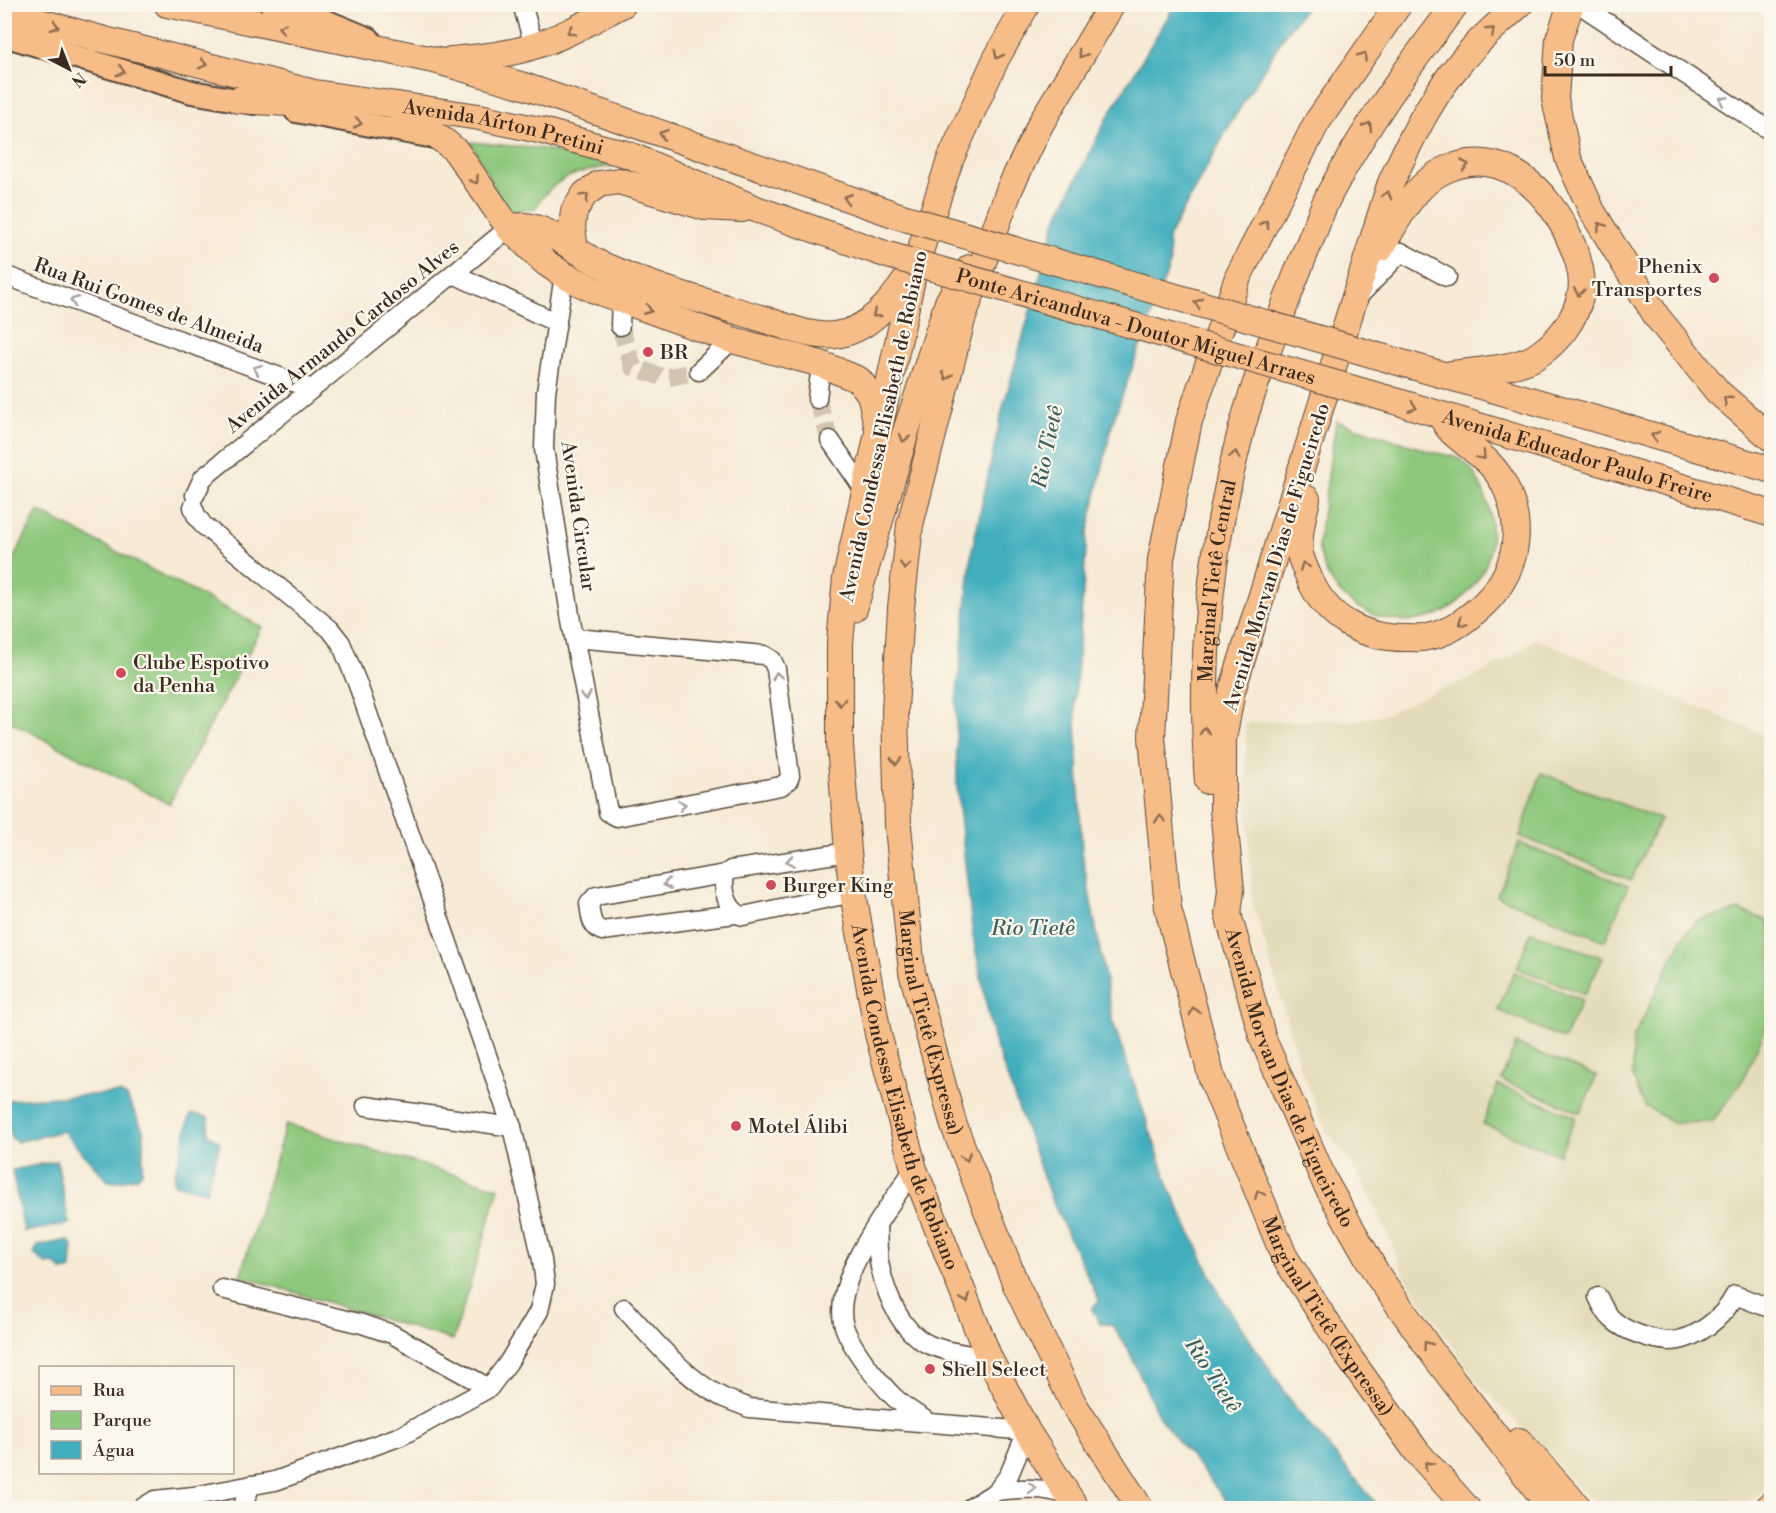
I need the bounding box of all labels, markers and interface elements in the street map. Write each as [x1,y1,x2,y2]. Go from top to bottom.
one-way arrow [49,19,60,31]
one-way arrow [277,23,287,36]
one-way arrow [567,23,578,35]
one-way arrow [1483,28,1494,39]
north arrow [39,39,99,99]
scale bar [1545,39,1671,77]
one-way arrow [1077,48,1089,58]
one-way arrow [994,49,1005,60]
text: 50 m [1554,49,1596,72]
one-way arrow [1356,52,1367,63]
one-way arrow [198,57,208,70]
one-way arrow [115,64,126,76]
text: N [67,68,90,91]
street label: Avenida Aírton Pretini [400,95,607,162]
one-way arrow [1718,96,1729,107]
one-way arrow [352,116,362,129]
one-way arrow [1361,122,1373,132]
one-way arrow [658,129,669,142]
one-way arrow [1460,159,1470,172]
one-way arrow [467,174,478,185]
one-way arrow [1380,190,1393,201]
one-way arrow [578,193,589,203]
one-way arrow [842,193,853,206]
one-way arrow [1258,220,1269,231]
one-way arrow [1597,222,1609,232]
street label: Avenida Armando Cardoso Alves [220,235,465,440]
street label: Avenida Condessa Elisabeth de Robiano [835,248,934,605]
street label: Rua Rui Gomes de Almeida [30,253,268,360]
place label: Phenix Transportes [1592,255,1703,303]
street label: Ponte Aricanduva - Doutor Miguel Arraes [953,264,1318,391]
marker: Phenix Transportes [1707,271,1721,285]
one-way arrow [1573,287,1586,297]
one-way arrow [70,296,81,308]
one-way arrow [1193,298,1204,310]
one-way arrow [642,302,653,315]
one-way arrow [872,307,883,318]
place label: BR [659,341,689,366]
marker: BR [641,345,655,359]
one-way arrow [252,363,263,376]
one-way arrow [942,370,954,381]
one-way arrow [1723,397,1734,408]
street label: Avenida Morvan Dias de Figueiredo [1218,400,1336,715]
one-way arrow [1407,400,1418,412]
water label: Rio Tietê [1026,403,1069,492]
street label: Avenida Educador Paulo Freire [1438,405,1715,509]
one-way arrow [1650,431,1661,443]
one-way arrow [899,432,911,443]
street label: Avenida Circular [554,438,600,593]
one-way arrow [1228,450,1241,460]
one-way arrow [1475,450,1486,460]
street label: Marginal Tietê Central [1194,477,1243,683]
one-way arrow [1299,561,1312,571]
one-way arrow [899,562,912,571]
one-way arrow [1458,615,1469,626]
place label: Clube Espotivo da Penha [133,651,269,699]
marker: Clube Espotivo da Penha [114,666,128,680]
one-way arrow [771,671,783,681]
one-way arrow [579,691,592,701]
one-way arrow [834,697,846,706]
one-way arrow [1199,727,1211,736]
one-way arrow [890,756,903,765]
one-way arrow [676,799,686,812]
one-way arrow [1153,815,1166,824]
one-way arrow [785,854,795,866]
place label: Burger King [782,874,894,899]
one-way arrow [662,877,672,889]
marker: Burger King [764,878,778,892]
street label: Marginal Tietê (Expressa) [892,909,968,1140]
water label: Rio Tietê [990,916,1075,942]
street label: Avenida Condessa Elisabeth de Robiano [845,921,964,1274]
street label: Avenida Morvan Dias de Figueiredo [1218,924,1359,1232]
one-way arrow [1189,1006,1202,1016]
place label: Motel Álibi [748,1114,848,1140]
marker: Motel Álibi [729,1119,743,1133]
one-way arrow [959,1151,971,1162]
one-way arrow [1254,1190,1266,1201]
street label: Marginal Tietê (Expressa) [1255,1213,1398,1422]
one-way arrow [958,1293,971,1304]
water label: Rio Tietê [1178,1332,1246,1418]
one-way arrow [1423,1341,1434,1352]
place label: Shell Select [942,1358,1046,1383]
marker: Shell Select [923,1362,937,1376]
legend [39,1366,234,1474]
text: Rua [93,1379,126,1402]
text: Parque [93,1409,152,1432]
text: Água [92,1439,135,1462]
one-way arrow [1424,1461,1435,1472]
one-way arrow [1028,1482,1037,1495]

